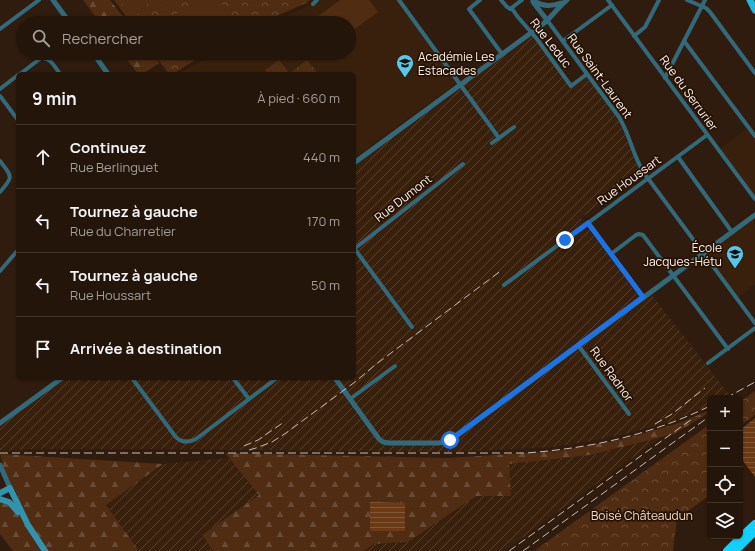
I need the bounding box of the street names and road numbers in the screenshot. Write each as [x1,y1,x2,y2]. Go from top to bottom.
street label: Rue Leduc [526,15,576,71]
street label: Rue Saint-Laurent [563,30,637,122]
street label: Rue du Serrurier [656,52,723,135]
street label: Rue Houssart [594,151,664,209]
street label: Rue Dumont [371,170,435,226]
street label: Rue Radnor [586,343,638,405]

